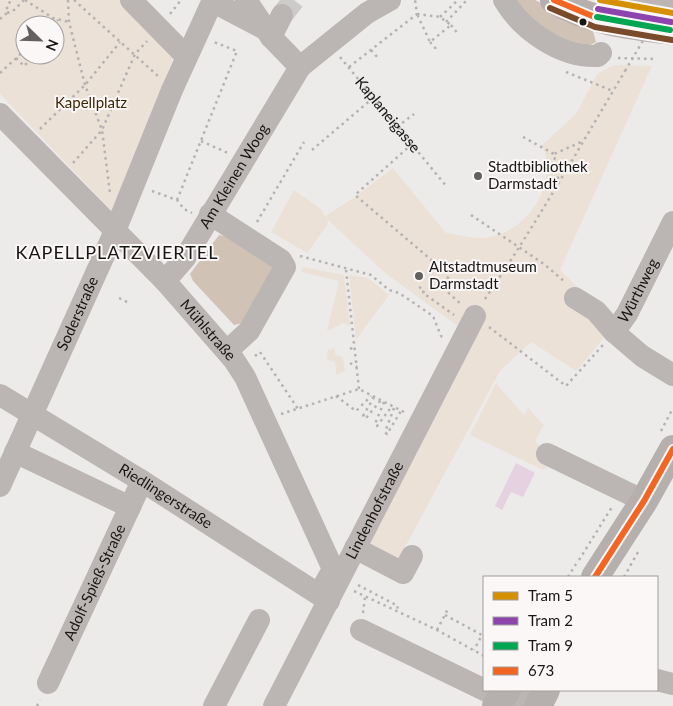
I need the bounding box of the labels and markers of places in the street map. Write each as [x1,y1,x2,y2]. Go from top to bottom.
unlabelled marker [578,17,588,27]
place label: Stadtbibliothek Darmstadt [488,157,588,192]
marker: Stadtbibliothek Darmstadt [472,170,484,182]
place label: Altstadtmuseum Darmstadt [429,257,537,292]
marker: Altstadtmuseum Darmstadt [413,270,425,282]

